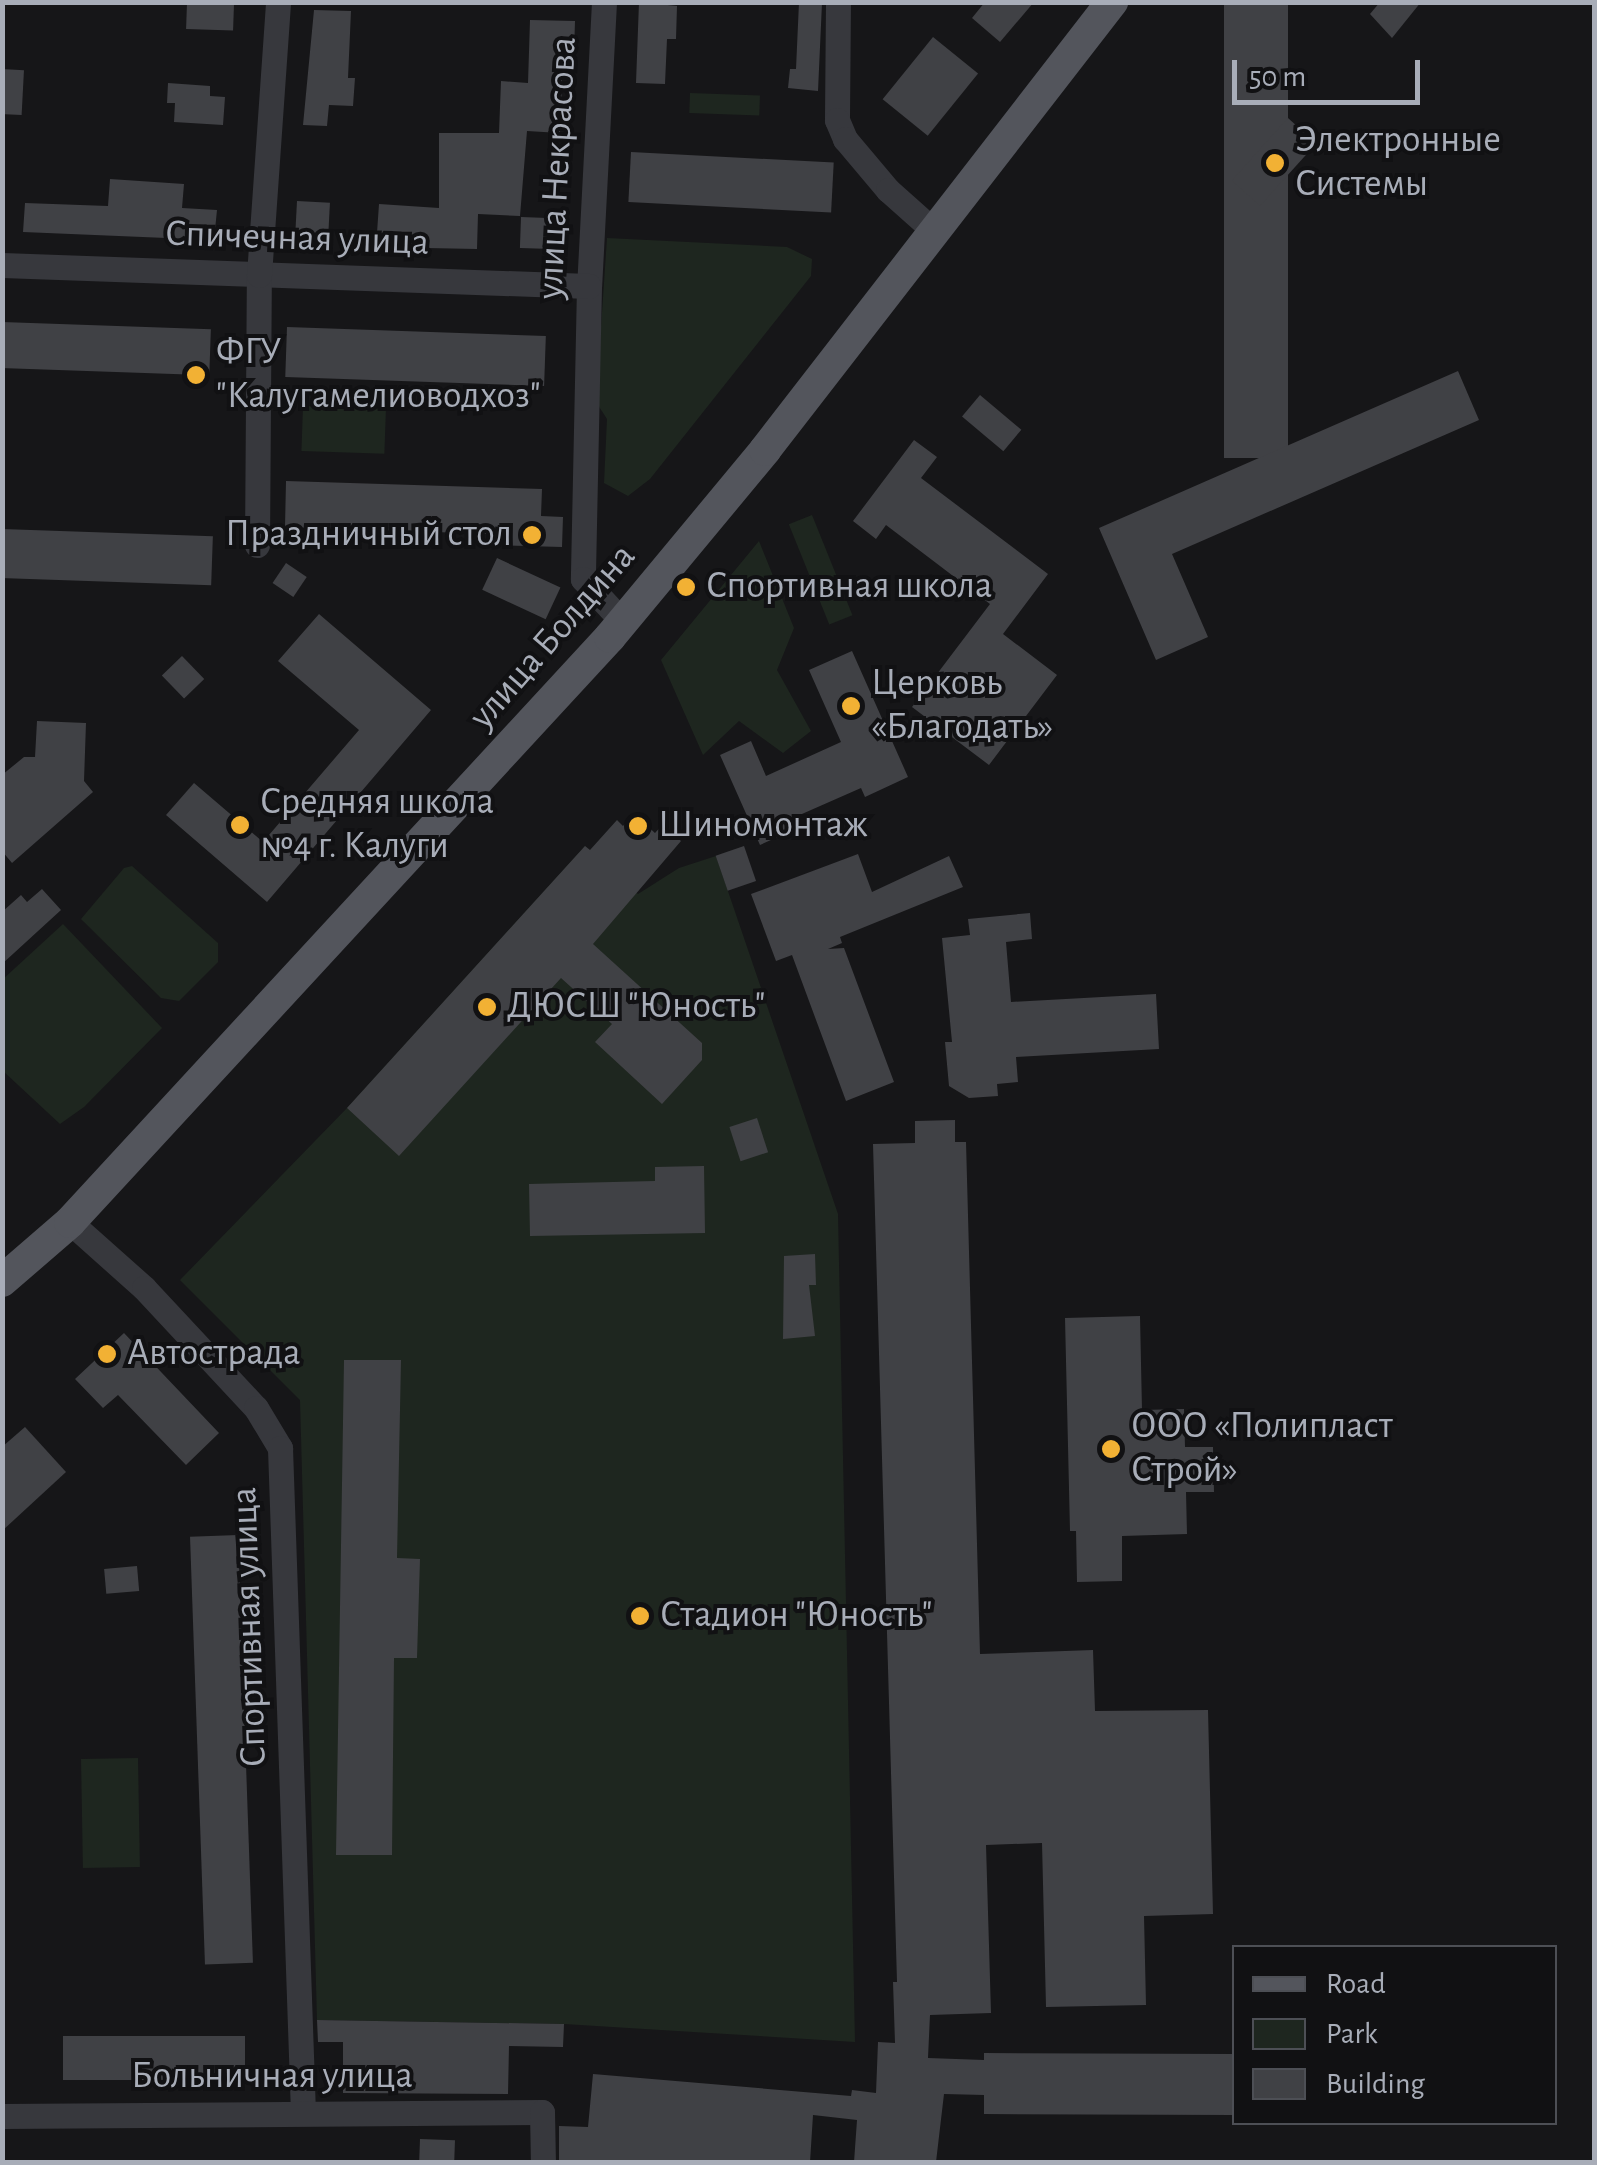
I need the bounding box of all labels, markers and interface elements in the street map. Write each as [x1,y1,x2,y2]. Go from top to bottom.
street label: улица Некрасова [528,36,588,300]
scale bar [1237,40,1424,102]
text: 50 m [1249,62,1306,92]
place label: Электронные Системы [1295,118,1501,208]
marker: Электронные Системы [1264,152,1286,174]
street label: Спичечная улица [164,212,430,266]
place label: ФГУ "Калугамелиоводхоз" [216,330,541,419]
marker: ФГУ "Калугамелиоводхоз" [185,364,207,386]
place label: Праздничный стол [225,512,512,558]
marker: Праздничный стол [521,524,543,546]
street label: улица Болдина [460,535,646,739]
place label: Спортивная школа [706,564,992,610]
marker: Спортивная школа [675,576,697,598]
place label: Церковь «Благодать» [871,661,1053,751]
marker: Церковь «Благодать» [840,695,862,717]
place label: Средняя школа №4 г. Калуги [260,780,494,869]
place label: Шиномонтаж [658,803,868,849]
marker: Средняя школа №4 г. Калуги [229,814,251,836]
marker: Шиномонтаж [627,815,649,837]
place label: ДЮСШ "Юность" [507,984,765,1030]
marker: ДЮСШ "Юность" [476,996,498,1018]
place label: Автострада [127,1331,301,1377]
marker: Автострада [96,1343,118,1365]
place label: ООО «Полипласт Строй» [1131,1404,1393,1494]
marker: ООО «Полипласт Строй» [1100,1438,1122,1460]
street label: Спортивная улица [222,1486,278,1768]
place label: Стадион "Юность" [660,1593,932,1639]
marker: Стадион "Юность" [629,1605,651,1627]
legend [1232,1945,1557,2125]
text: Road [1326,1969,1386,1999]
text: Park [1326,2019,1378,2049]
street label: Больничная улица [131,2054,413,2100]
text: Building [1326,2069,1425,2099]

